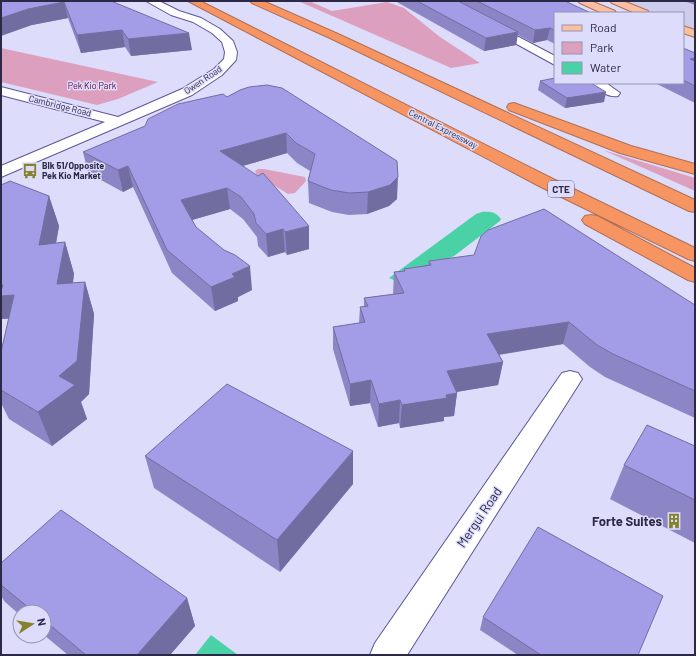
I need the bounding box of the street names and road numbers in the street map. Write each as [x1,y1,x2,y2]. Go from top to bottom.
street label: Owen Road [182,63,224,96]
street label: Cambridge Road [28,92,93,119]
street label: Central Expressway [407,106,480,151]
road number: CTE [548,181,574,197]
street label: Mergui Road [453,484,505,550]

